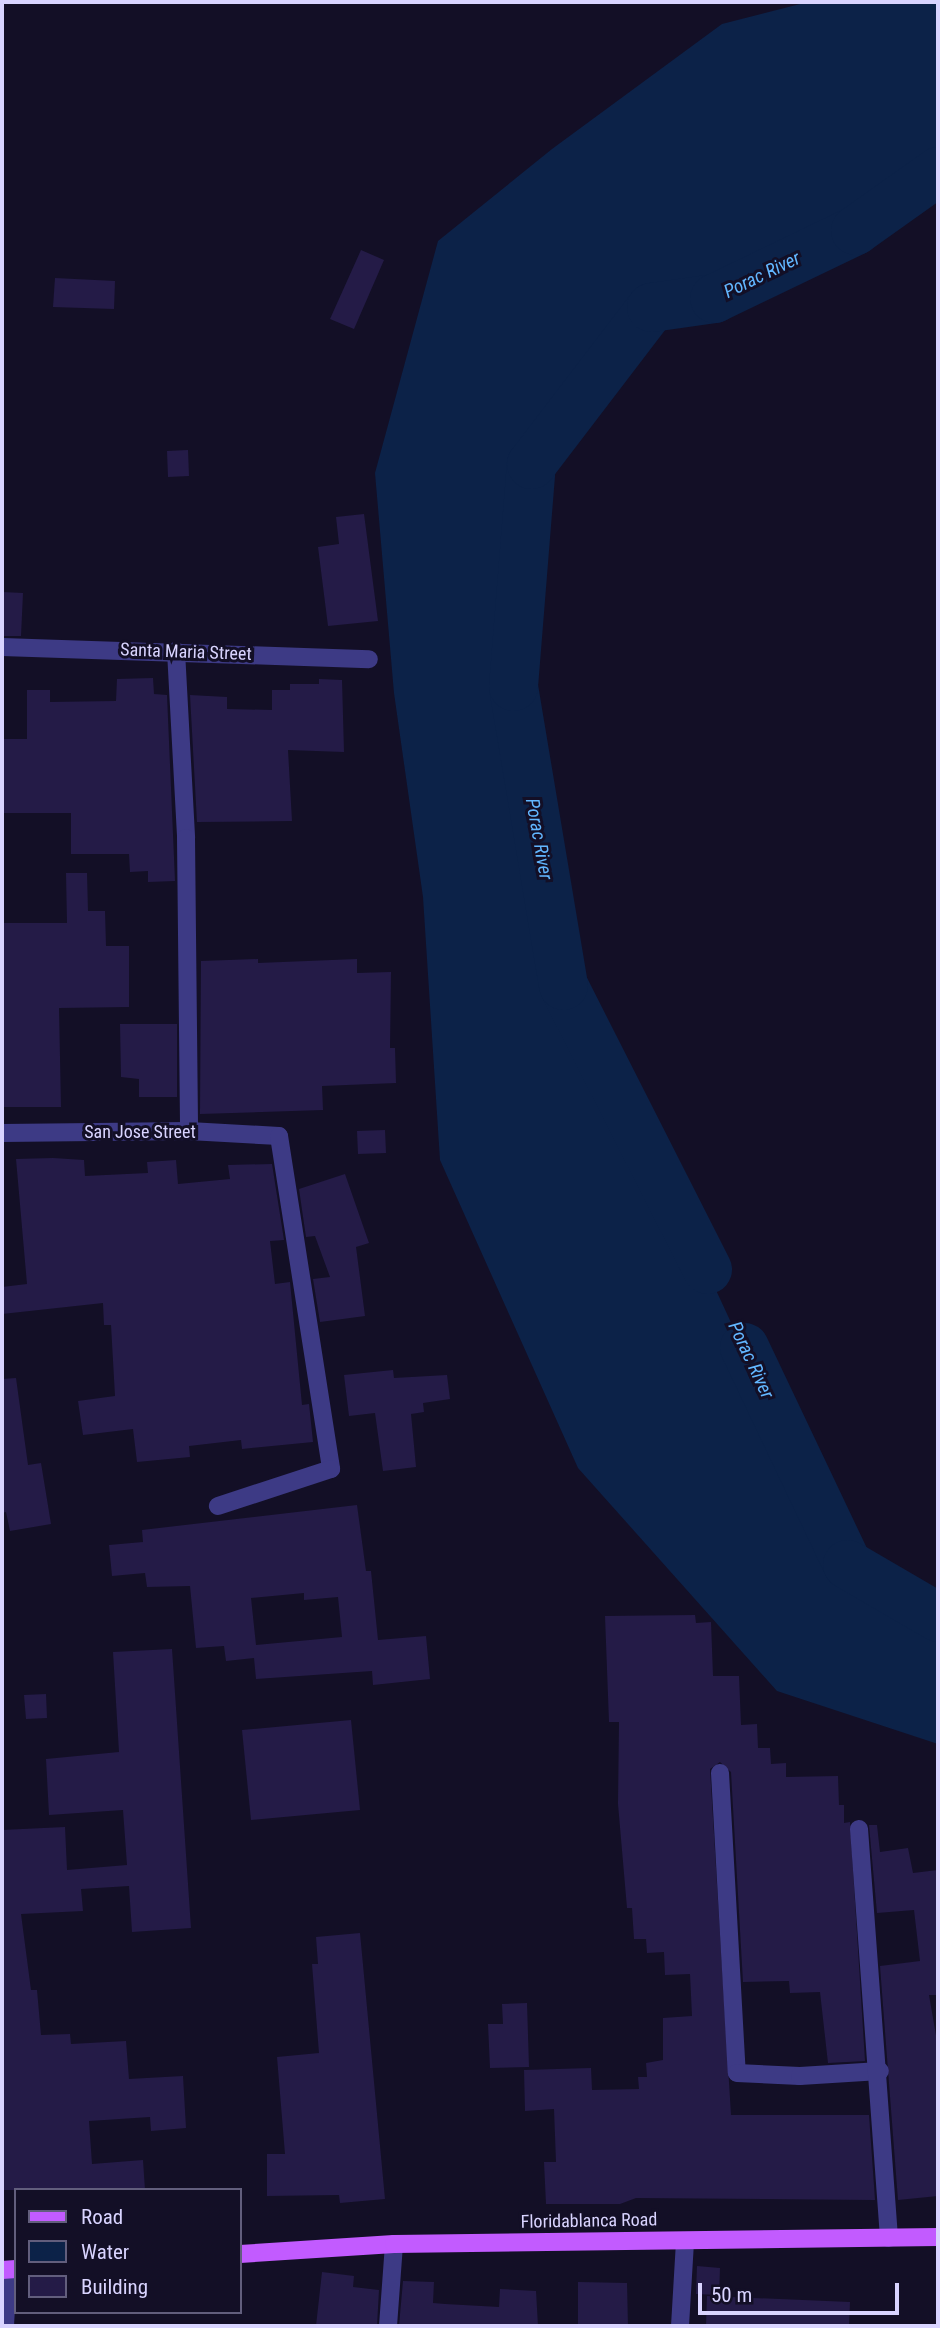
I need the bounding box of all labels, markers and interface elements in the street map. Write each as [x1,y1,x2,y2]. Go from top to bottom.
water label: Porac River [720,247,804,303]
street label: Santa Maria Street [120,639,252,665]
water label: Porac River [521,797,557,881]
street label: San Jose Street [84,1121,196,1143]
water label: Porac River [723,1318,779,1402]
legend [14,2188,242,2314]
text: Road [81,2205,123,2229]
street label: Floridablanca Road [521,2209,657,2233]
text: Water [81,2240,129,2264]
scale bar [702,2268,903,2312]
text: Building [81,2275,148,2299]
text: 50 m [711,2283,752,2307]

